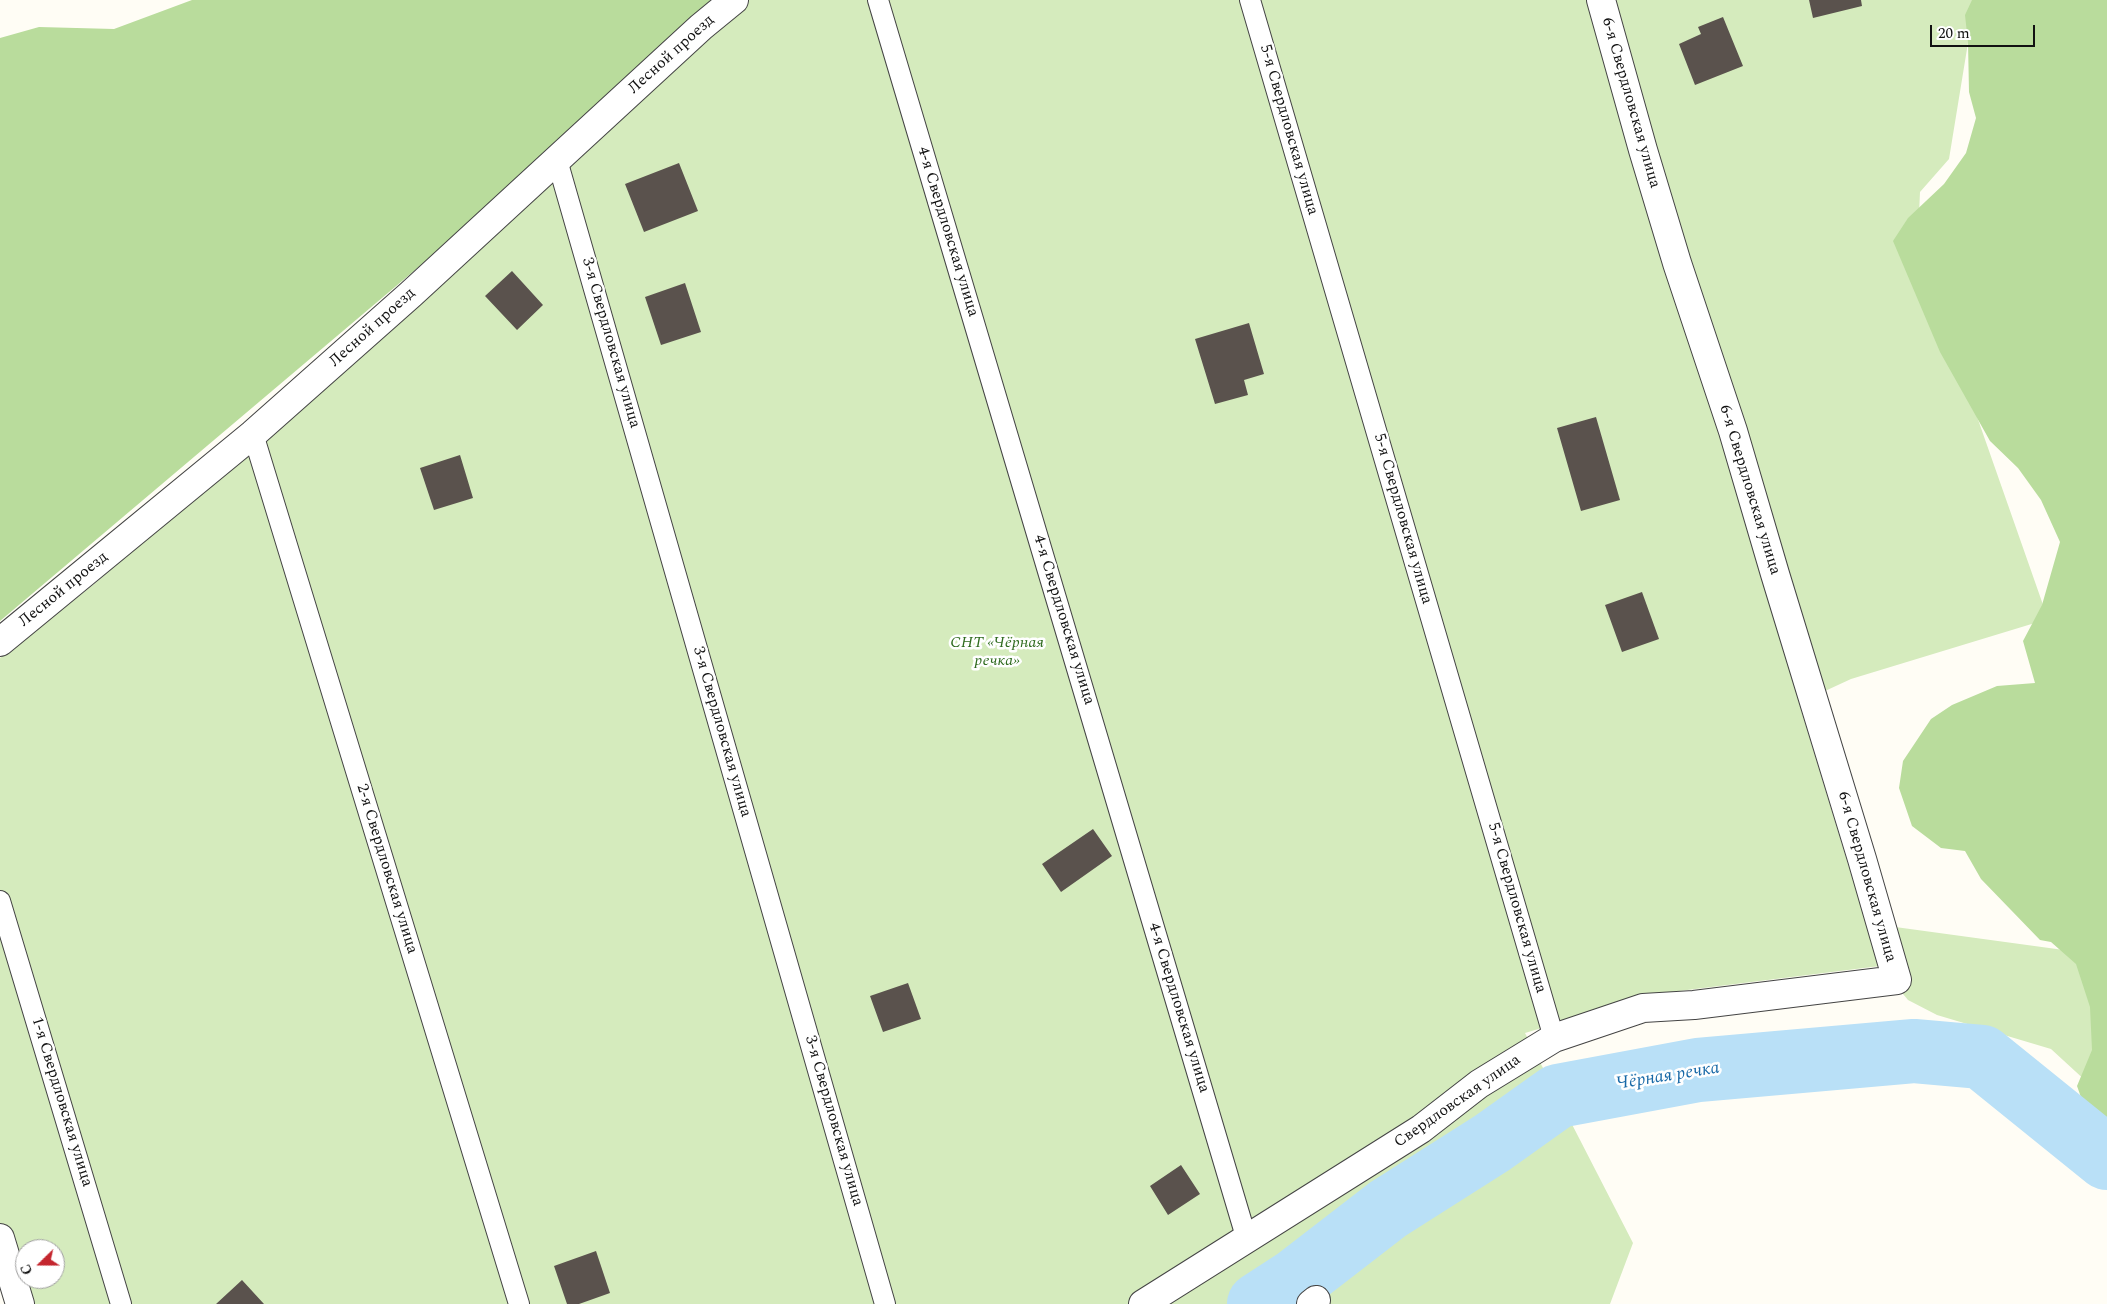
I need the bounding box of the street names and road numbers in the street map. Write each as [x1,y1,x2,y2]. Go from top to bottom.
street label: Лесной проезд [625,11,719,99]
street label: 6-я Свердловская улица [1596,15,1664,191]
street label: 5-я Свердловская улица [1254,42,1322,218]
street label: 4-я Свердловская улица [912,145,982,319]
street label: 3-я Свердловская улица [576,255,644,431]
street label: Лесной проезд [326,284,420,372]
street label: 6-я Свердловская улица [1714,403,1784,577]
street label: 5-я Свердловская улица [1368,431,1436,607]
street label: 4-я Свердловская улица [1028,533,1098,707]
street label: Лесной проезд [15,548,113,632]
street label: 3-я Свердловская улица [687,644,755,820]
street label: 2-я Свердловская улица [351,782,421,956]
street label: 6-я Свердловская улица [1832,789,1900,965]
street label: 5-я Свердловская улица [1482,820,1550,996]
street label: 4-я Свердловская улица [1143,921,1213,1095]
street label: 1-я Свердловская улица [26,1015,96,1189]
street label: 3-я Свердловская улица [799,1033,867,1209]
street label: Свердловская улица [1391,1051,1525,1153]

